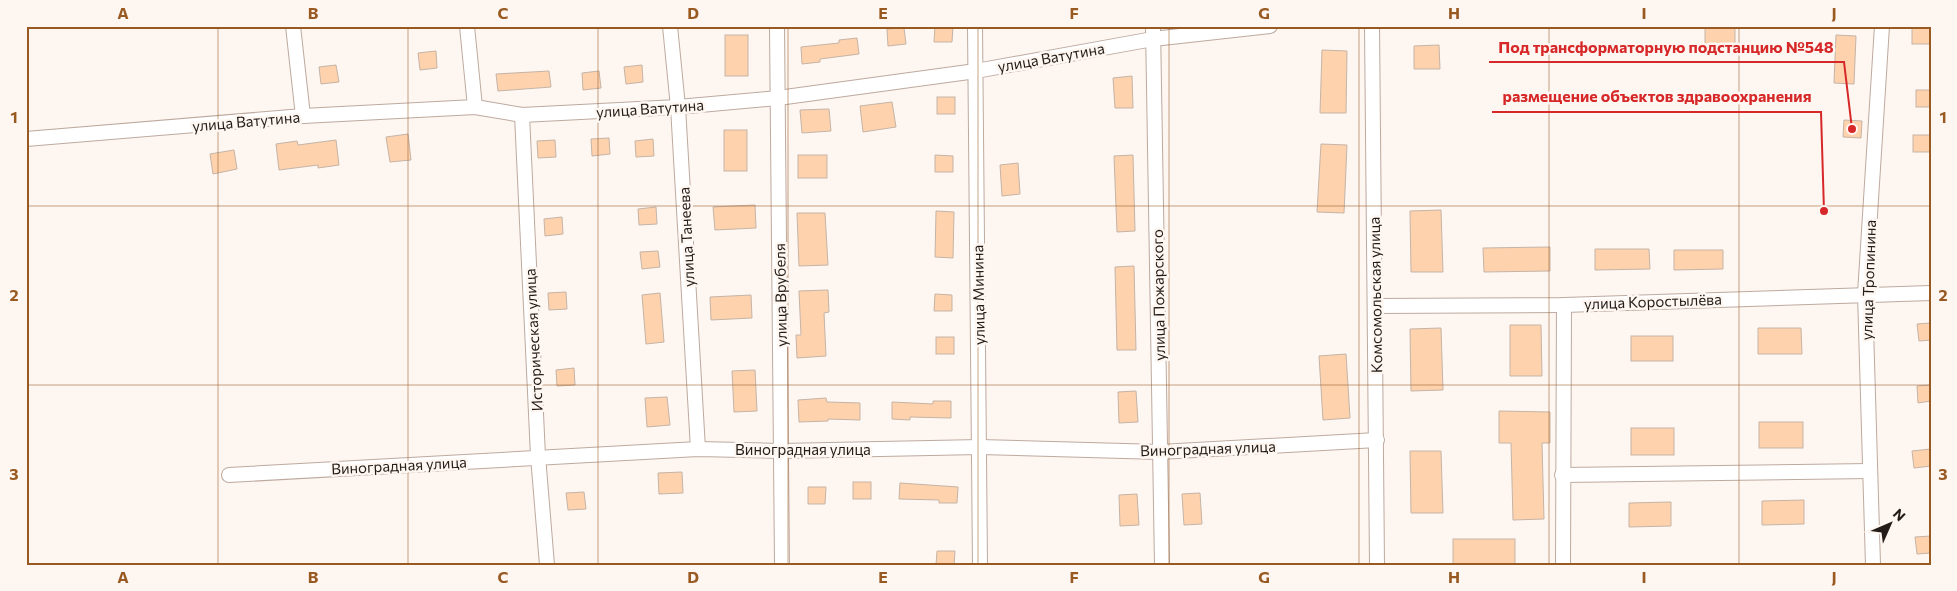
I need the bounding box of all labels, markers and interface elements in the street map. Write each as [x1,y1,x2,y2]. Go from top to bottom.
text: A [117,3,129,22]
text: B [308,3,319,22]
text: C [498,3,509,22]
text: D [687,3,699,22]
text: E [878,3,888,22]
text: F [1069,3,1079,22]
text: G [1258,3,1270,22]
text: H [1448,3,1460,22]
text: I [1641,3,1647,22]
text: J [1831,3,1837,22]
callout: Под трансформаторную подстанцию №548 [1489,31,1844,62]
text: Под трансформаторную подстанцию №548 [1498,37,1834,56]
street label: улица Ватутина [996,39,1106,75]
callout: размещение объектов здравоохранения [1492,81,1821,112]
text: размещение объектов здравоохранения [1503,86,1811,105]
street label: улица Ватутина [595,95,705,121]
text: 1 [10,107,18,126]
street label: улица Ватутина [191,107,301,135]
text: 1 [1939,107,1947,126]
street label: улица Танеева [674,187,698,287]
street label: Комсомольская улица [1365,217,1385,373]
street label: улица Тропинина [1857,219,1879,341]
street label: улица Пожарского [1148,229,1168,361]
street label: улица Врубеля [770,243,790,347]
street label: улица Минина [968,245,988,345]
street label: Историческая улица [520,268,546,412]
text: 2 [9,285,19,304]
text: 2 [1938,285,1948,304]
street label: улица Коростылёва [1584,290,1722,312]
street label: Виноградная улица [1140,437,1276,459]
street label: Виноградная улица [735,440,871,458]
street label: Виноградная улица [331,452,467,478]
text: 3 [9,464,19,483]
text: 3 [1938,464,1948,483]
north arrow [1864,498,1914,548]
text: N [1890,505,1909,524]
text: A [117,567,129,586]
text: B [308,567,319,586]
text: C [498,567,509,586]
text: D [687,567,699,586]
text: E [878,567,888,586]
text: F [1069,567,1079,586]
text: G [1258,567,1270,586]
text: H [1448,567,1460,586]
text: I [1641,567,1647,586]
text: J [1831,567,1837,586]

